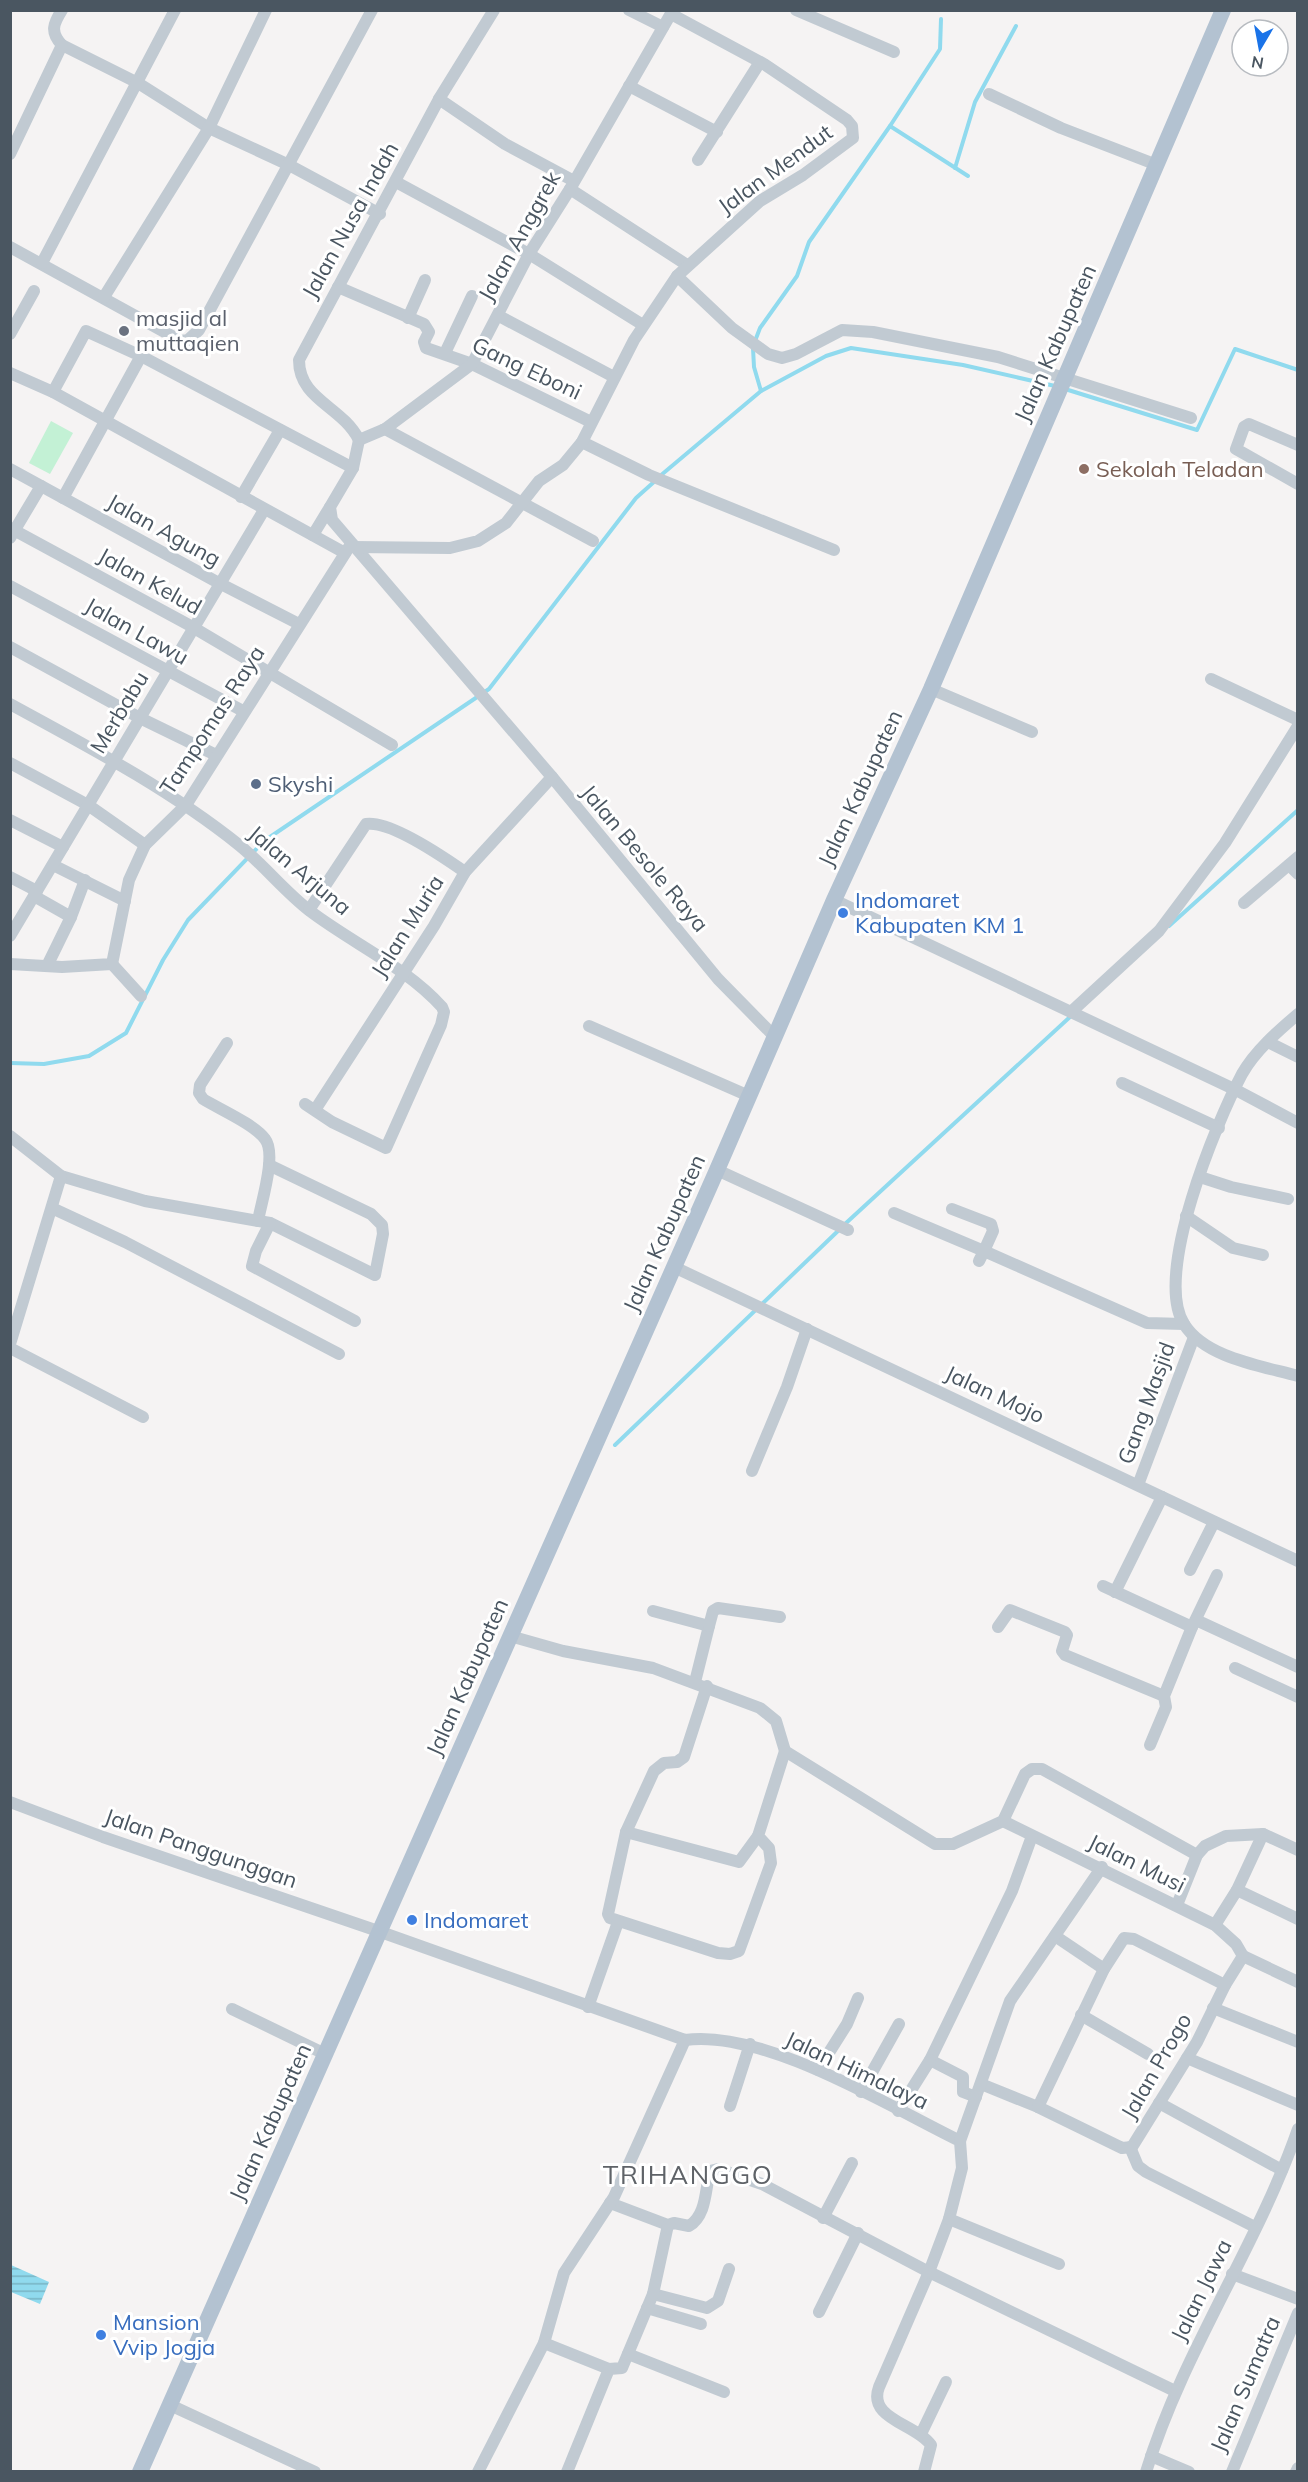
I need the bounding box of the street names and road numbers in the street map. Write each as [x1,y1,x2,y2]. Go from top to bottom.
street label: Jalan Mendut [712,118,838,220]
street label: Jalan Nusa Indah [295,137,405,303]
street label: Jalan Anggrek [472,166,567,306]
street label: Jalan Kabupaten [1008,260,1102,426]
street label: Gang Eboni [468,330,586,406]
street label: Jalan Agung [102,487,226,573]
street label: Jalan Kelud [93,541,207,621]
street label: Jalan Lawu [80,591,194,671]
street label: Tampomas Raya [153,640,271,800]
street label: Merbabu [84,666,154,758]
street label: Jalan Kabupaten [812,705,908,871]
street label: Jalan Besole Raya [575,779,715,937]
street label: Jalan Arjuna [243,819,357,921]
street label: Jalan Muria [365,870,449,982]
street label: Jalan Kabupaten [617,1150,711,1316]
street label: Gang Masjid [1111,1338,1181,1468]
street label: Jalan Mojo [941,1359,1049,1429]
street label: Jalan Kabupaten [420,1594,514,1760]
street label: Jalan Panggunggan [101,1802,301,1894]
street label: Jalan Musi [1084,1827,1190,1899]
street label: Jalan Progo [1114,2008,1198,2124]
street label: Jalan Himalaya [781,2025,933,2115]
street label: Jalan Kabupaten [223,2039,317,2205]
street label: Jalan Jawa [1164,2234,1238,2346]
street label: Jalan Sumatra [1204,2312,1286,2456]

